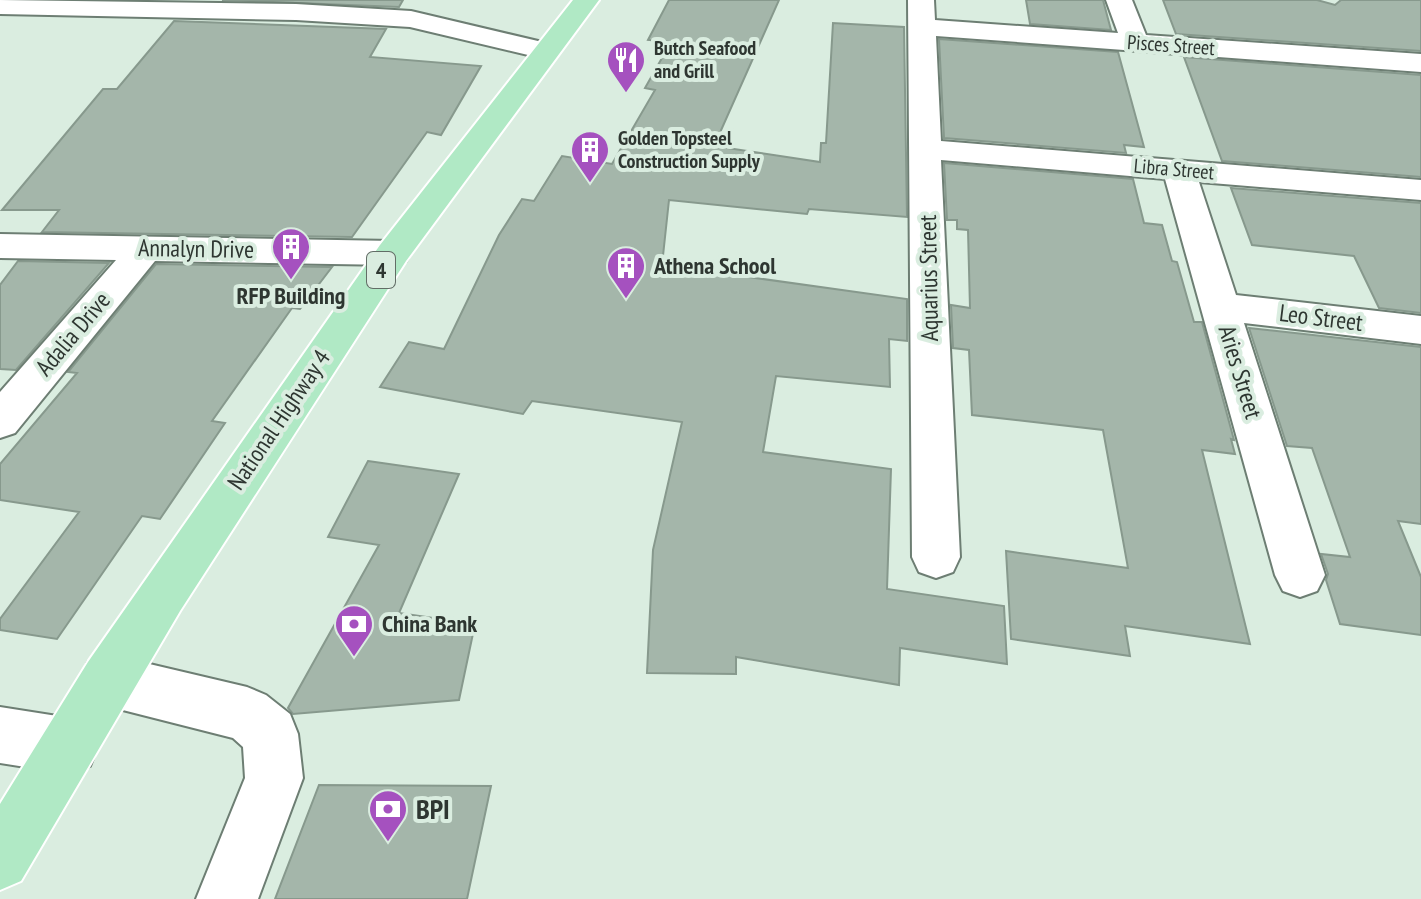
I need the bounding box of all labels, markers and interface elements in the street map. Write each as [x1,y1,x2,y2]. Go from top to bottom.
street label: Pisces Street [1126,29,1216,61]
place label: Butch Seafood and Grill [654,35,756,84]
restaurant icon: Butch Seafood and Grill [605,39,647,94]
place label: Golden Topsteel Construction Supply [618,125,761,174]
building icon: Golden Topsteel Construction Supply [569,129,611,184]
street label: Libra Street [1133,153,1216,185]
street label: Aquarius Street [912,214,945,342]
building icon: RFP Building [270,226,312,281]
street label: Annalyn Drive [138,232,254,265]
building icon: Athena School [605,245,647,300]
place label: Athena School [653,250,776,281]
road number: 4 [367,252,395,288]
place label: RFP Building [237,280,345,311]
street label: Adalia Drive [28,285,117,382]
street label: Leo Street [1278,297,1365,338]
street label: Aries Street [1212,321,1269,423]
street label: National Highway 4 [220,344,337,496]
bank icon: China Bank [333,603,375,658]
place label: China Bank [382,608,477,639]
bank icon: BPI [367,788,409,843]
place label: BPI [416,790,450,827]

